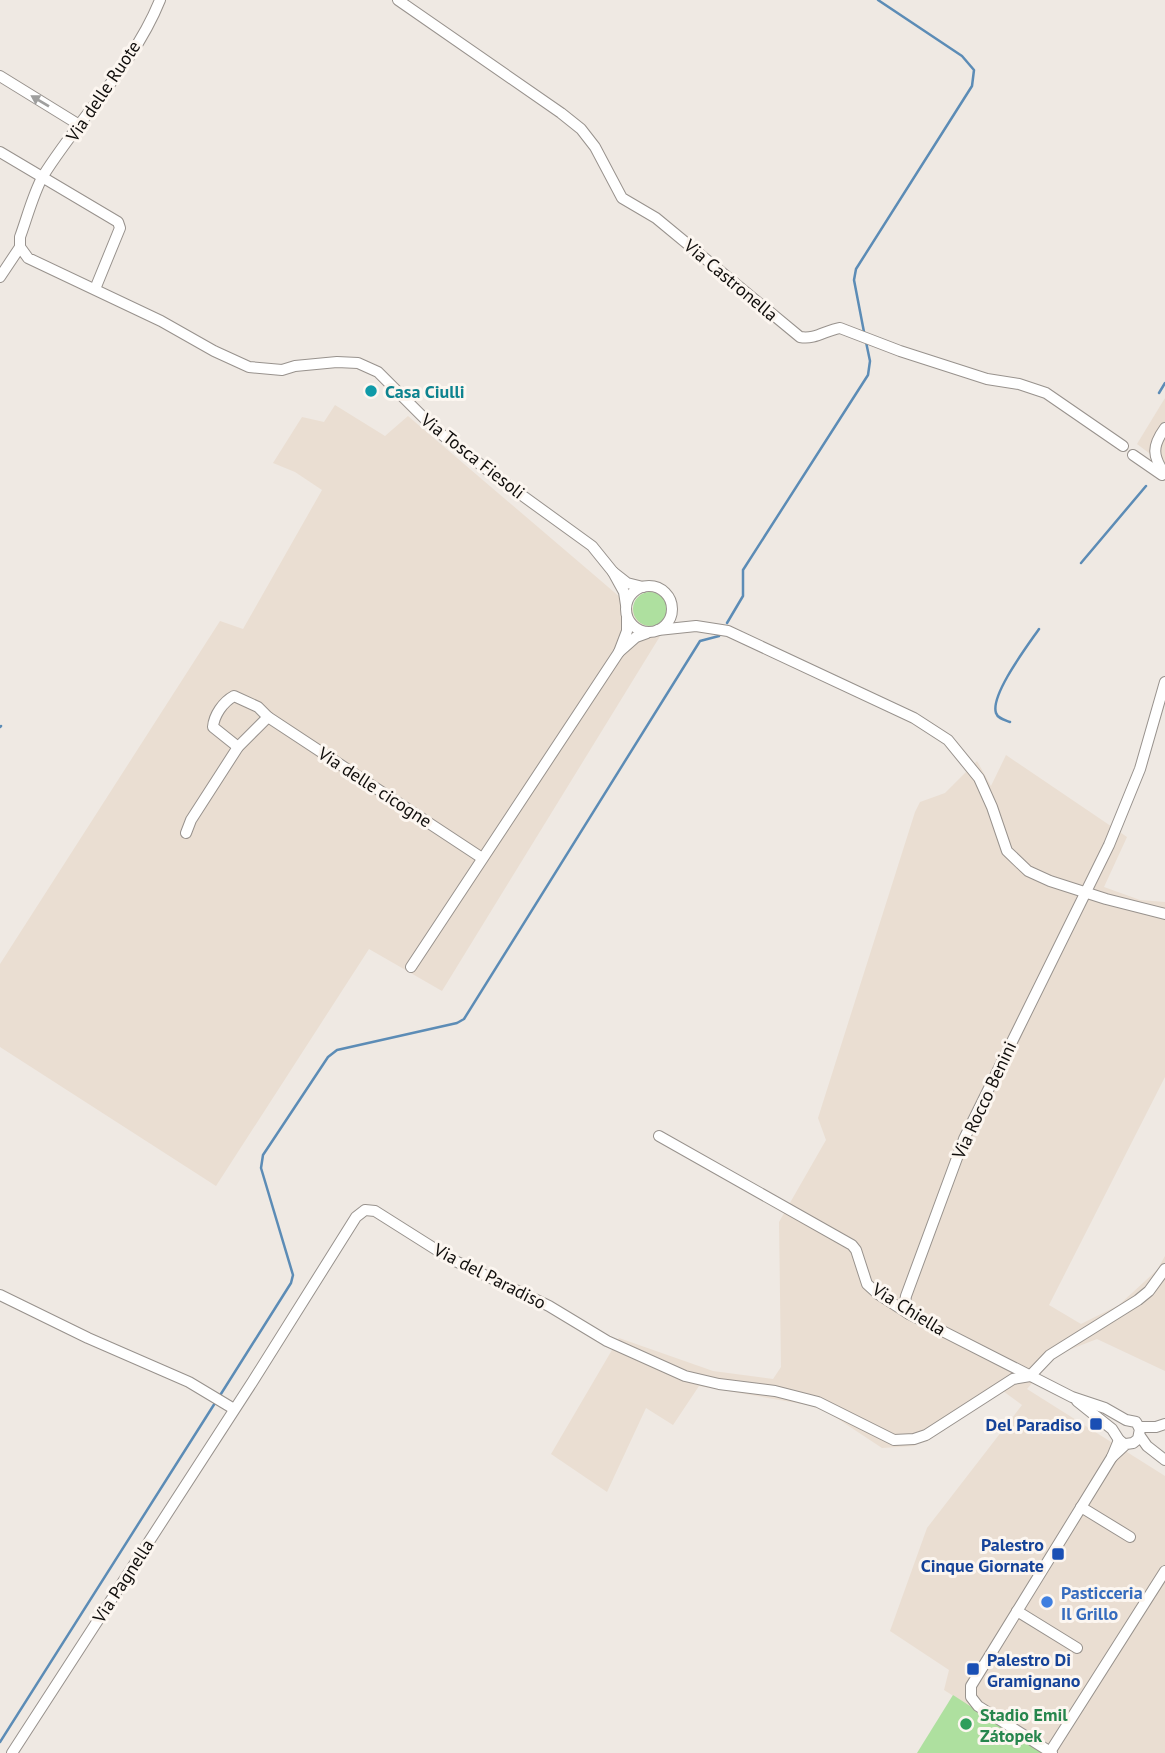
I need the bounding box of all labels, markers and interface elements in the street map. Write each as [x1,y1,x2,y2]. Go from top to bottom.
street label: Via delle Ruote [60,36,145,147]
one-way arrow [31,95,50,107]
street label: Via Castronella [679,233,783,326]
place label: Casa Ciulli [385,380,465,403]
marker: Casa Ciulli [363,383,379,399]
street label: Via Tosca Fiesoli [416,408,530,504]
street label: Via delle cicogne [313,741,436,832]
street label: Via Rocco Benini [946,1038,1021,1163]
street label: Via del Paradiso [429,1237,550,1314]
street label: Via Chiella [867,1277,950,1341]
place label: Del Paradiso [986,1413,1082,1436]
marker: Del Paradiso [1088,1416,1104,1432]
place label: Palestro Cinque Giornate [921,1533,1044,1577]
street label: Via Pagnella [87,1535,159,1628]
marker: Palestro Cinque Giornate [1050,1546,1066,1562]
place label: Pasticceria Il Grillo [1061,1581,1143,1625]
marker: Pasticceria Il Grillo [1039,1594,1055,1610]
place label: Palestro Di Gramignano [987,1648,1081,1692]
marker: Palestro Di Gramignano [965,1661,981,1677]
place label: Stadio Emil Zátopek [980,1703,1068,1747]
marker: Stadio Emil Zátopek [958,1716,974,1732]

